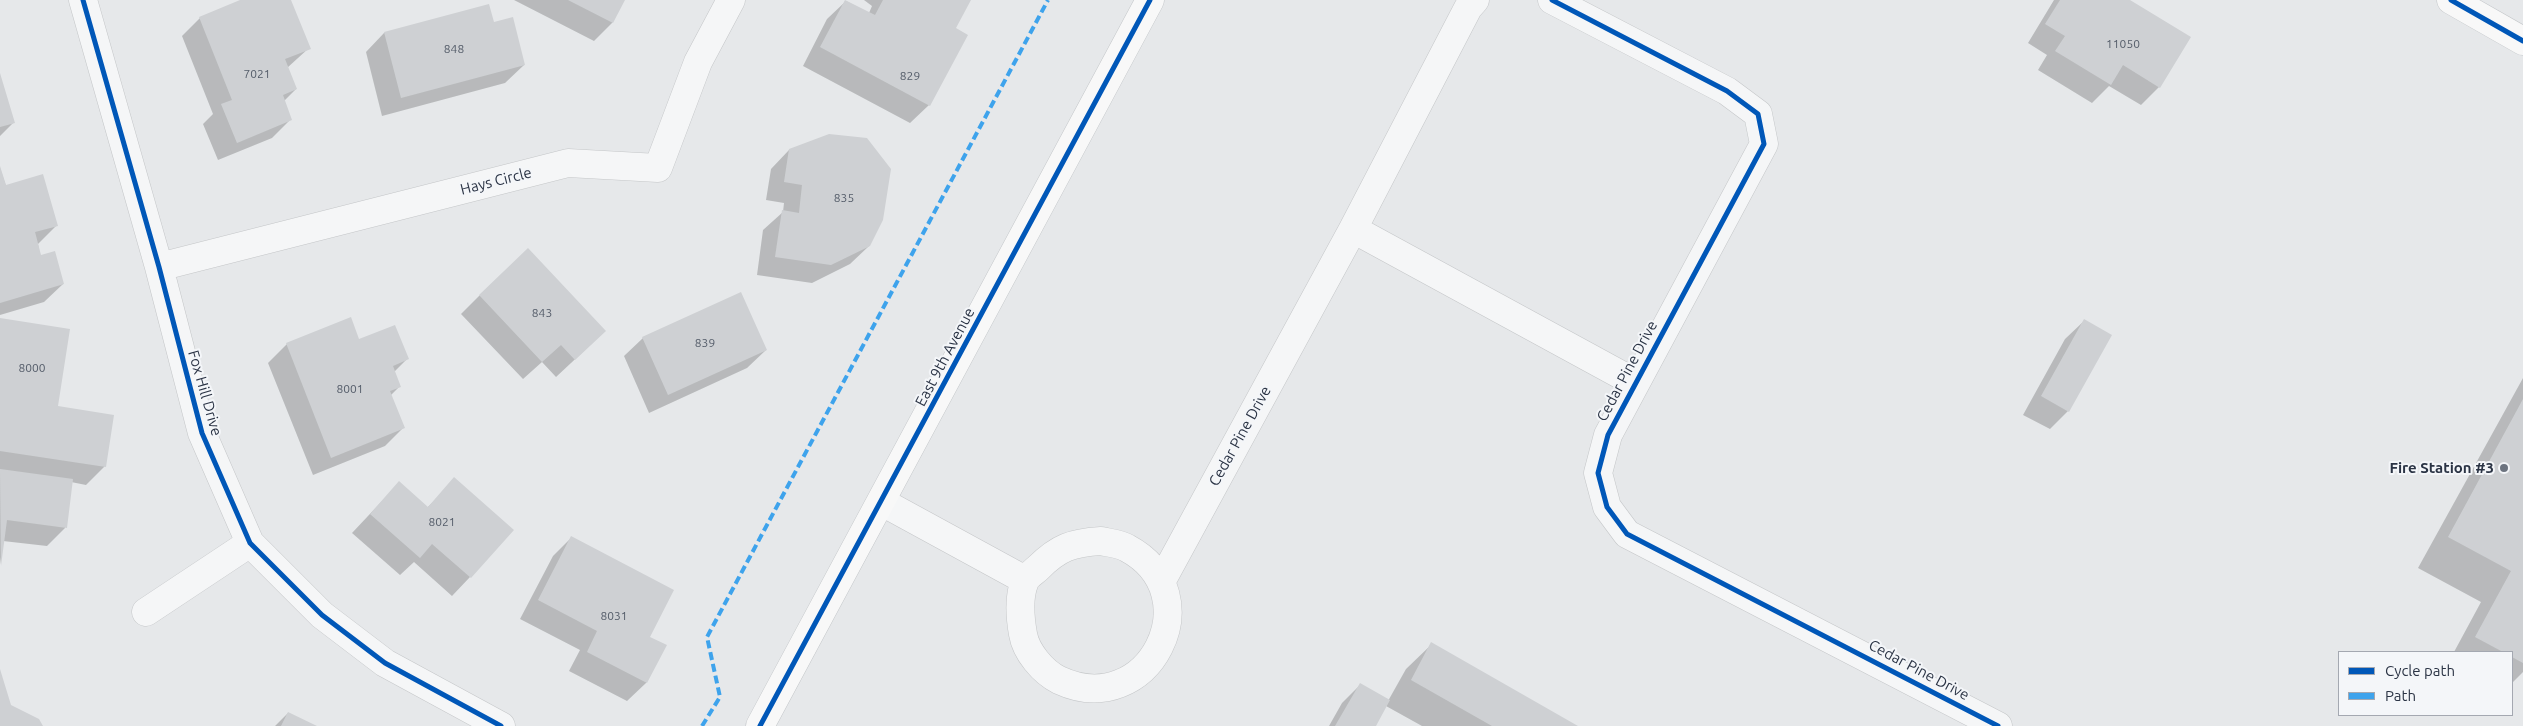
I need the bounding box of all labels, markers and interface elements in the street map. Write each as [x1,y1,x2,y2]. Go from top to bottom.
house number: 11050 [2106,37,2140,51]
house number: 848 [444,42,464,56]
house number: 7021 [243,67,271,81]
house number: 829 [900,69,920,83]
street label: Hays Circle [458,163,534,199]
house number: 835 [834,191,854,205]
street label: East 9th Avenue [912,305,978,409]
house number: 843 [532,306,552,320]
street label: Cedar Pine Drive [1593,318,1661,424]
house number: 839 [695,336,715,350]
street label: Fox Hill Drive [184,348,226,438]
house number: 8000 [18,361,46,375]
house number: 8001 [336,382,364,396]
street label: Cedar Pine Drive [1205,383,1275,489]
place label: Fire Station #3 [2389,459,2494,477]
marker: Fire Station #3 [2498,462,2510,474]
house number: 8021 [428,515,456,529]
house number: 8031 [600,609,628,623]
street label: Cedar Pine Drive [1866,636,1972,704]
legend [2338,651,2513,716]
text: Cycle path [2385,662,2455,679]
text: Path [2385,687,2416,704]

